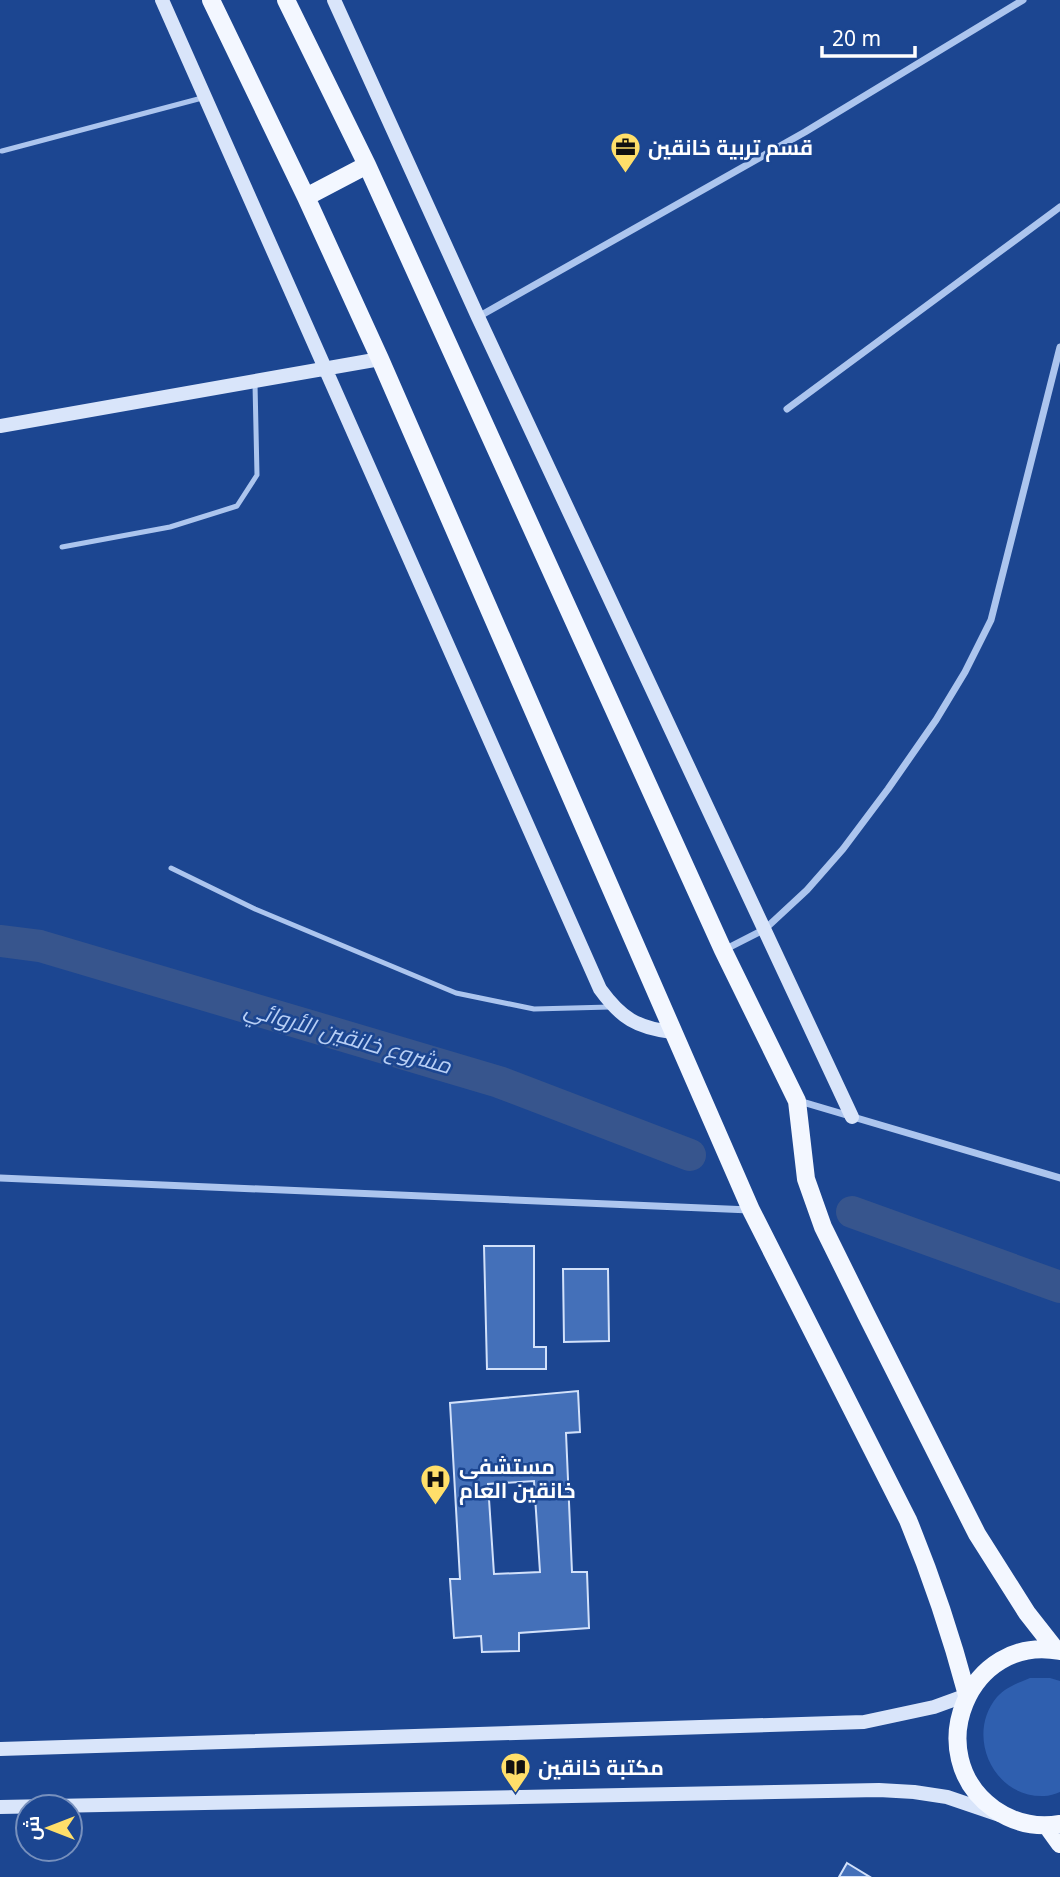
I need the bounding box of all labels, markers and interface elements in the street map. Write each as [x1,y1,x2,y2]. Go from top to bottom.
scale bar [822,14,915,58]
text: 20 m [832,24,881,52]
office icon: قسم تربية خانقين [608,131,642,175]
place label: قسم تربية خانقين [648,133,813,162]
water label: مشروع خانقين الأروائي [240,991,456,1084]
place label: مستشفى خانقين العام [459,1452,576,1505]
hospital icon: مستشفى خانقين العام [419,1462,453,1506]
library icon: مكتبة خانقين [498,1751,532,1795]
place label: مكتبة خانقين [538,1753,664,1781]
north arrow [14,1793,84,1863]
text: ش [19,1816,45,1840]

